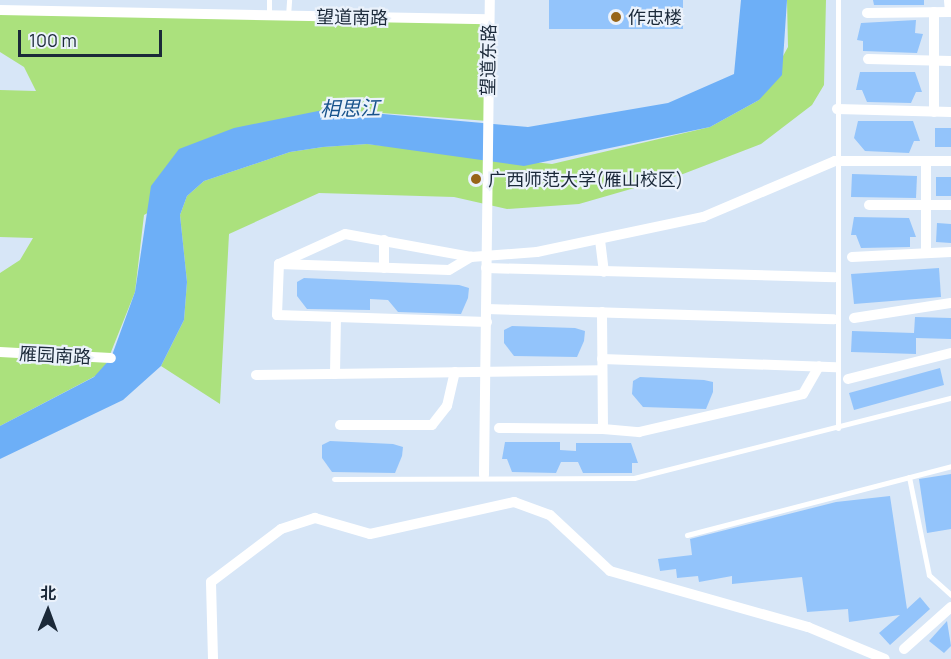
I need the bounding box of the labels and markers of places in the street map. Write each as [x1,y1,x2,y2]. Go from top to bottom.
place label: 作忠楼 [628,6,682,28]
marker: 作忠楼 [609,10,623,24]
place label: 广西师范大学(雁山校区) [488,168,683,190]
marker: 广西师范大学(雁山校区) [469,172,483,186]

